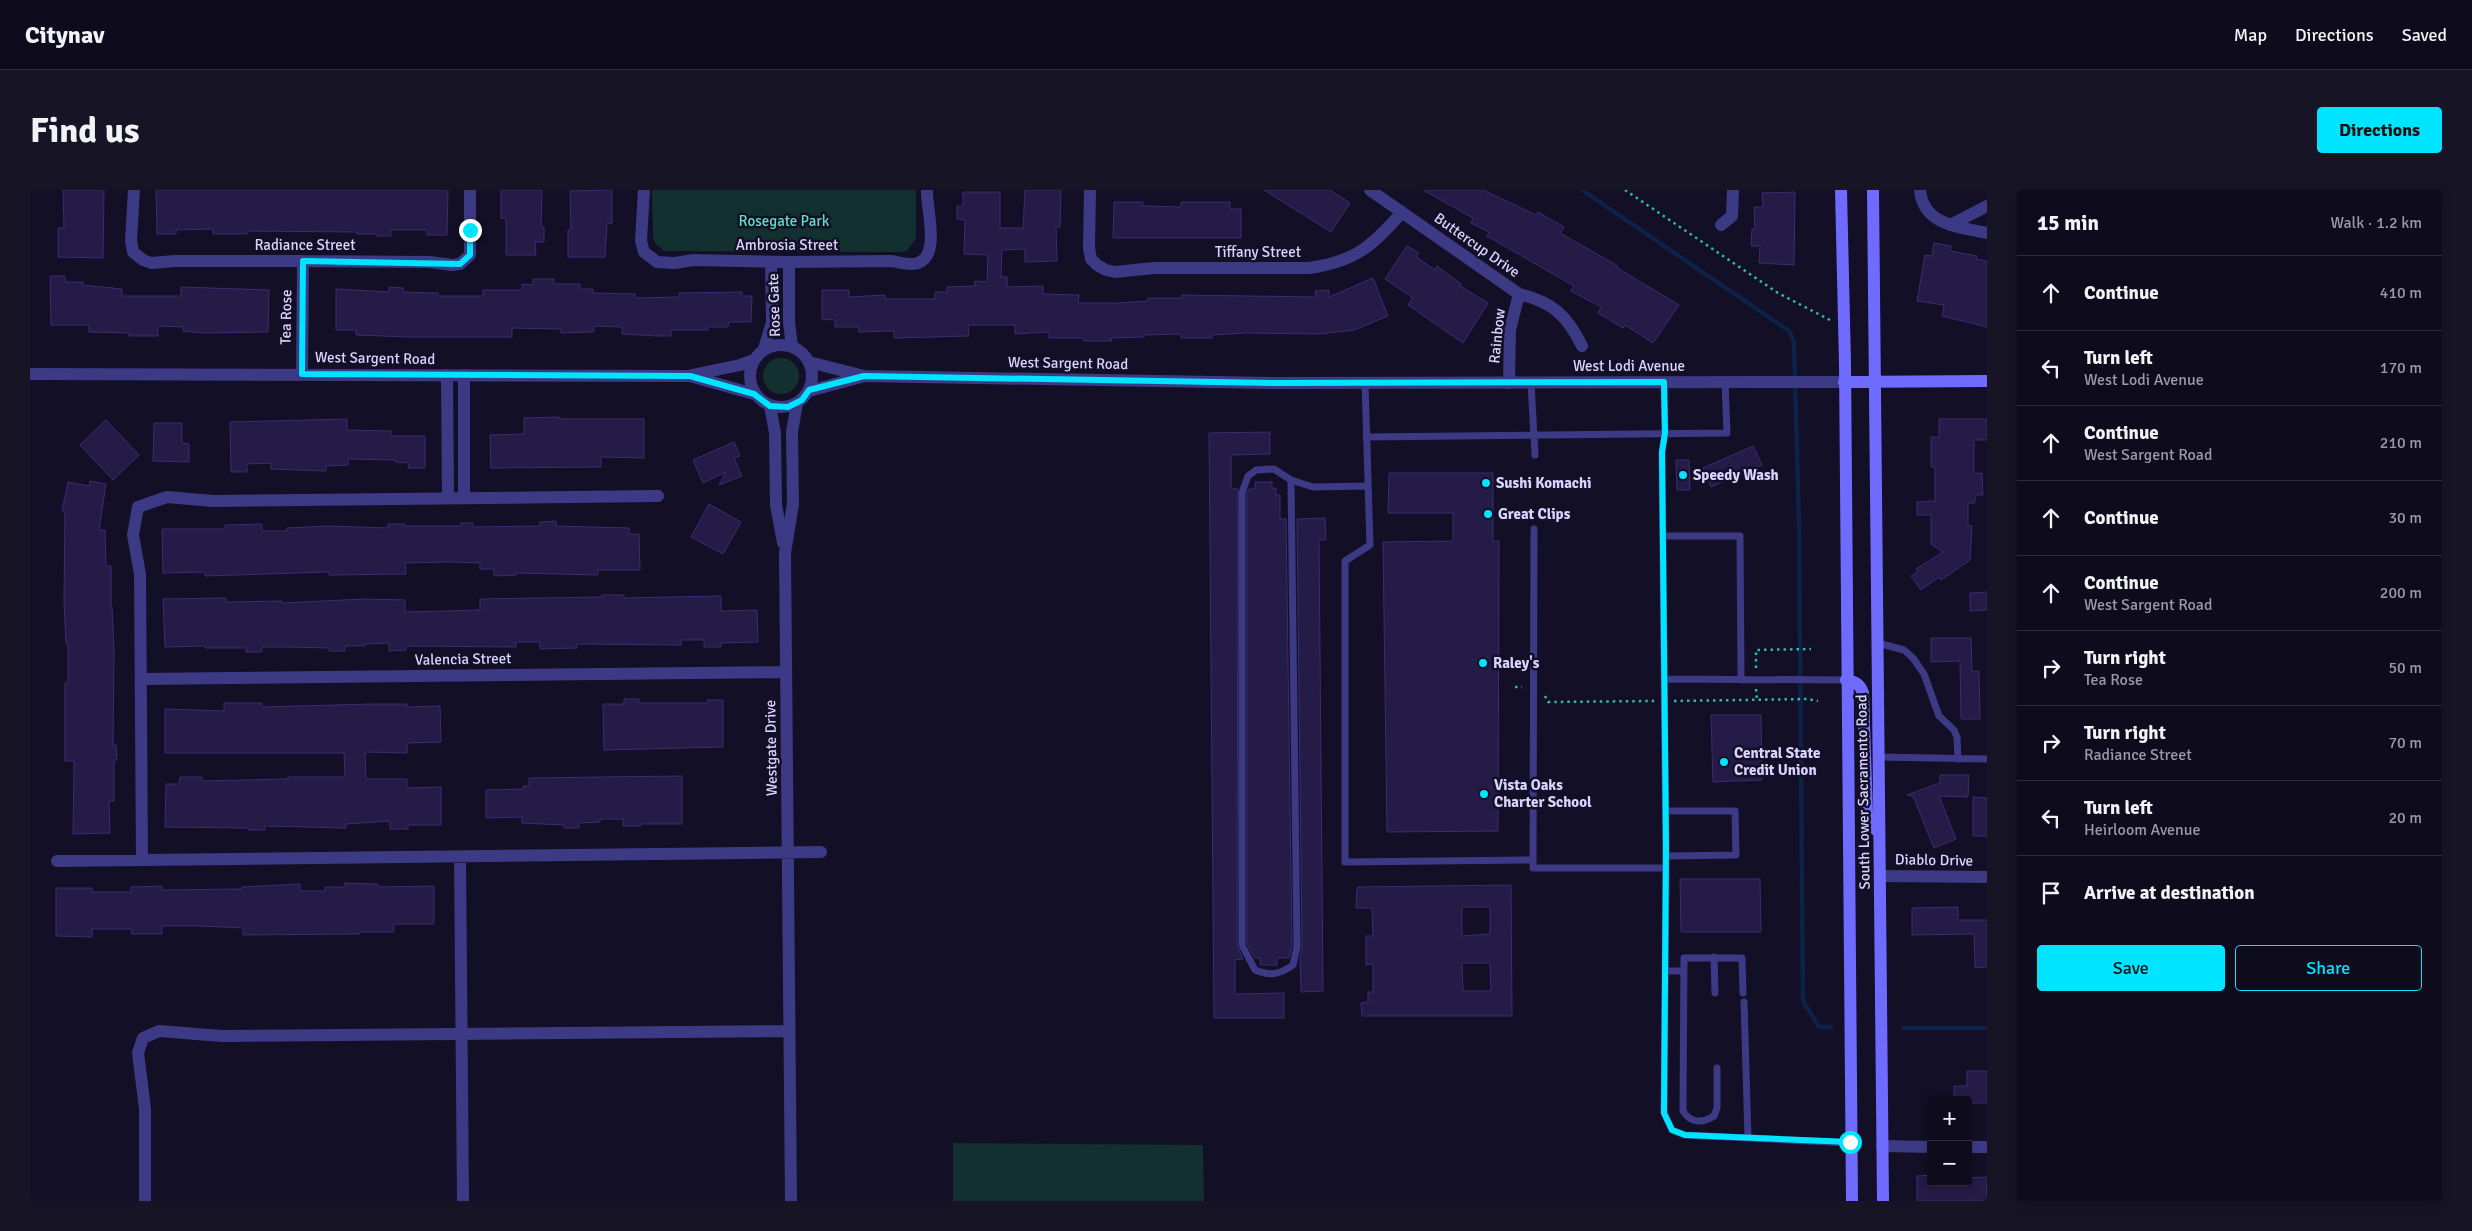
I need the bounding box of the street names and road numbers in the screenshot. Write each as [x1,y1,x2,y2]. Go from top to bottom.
street label: Buttercup Drive [1431,209,1523,281]
street label: Radiance Street [254,236,356,254]
street label: Ambrosia Street [736,236,838,254]
street label: Tiffany Street [1215,243,1301,261]
street label: Rose Gate [764,273,784,337]
street label: Tea Rose [277,289,295,345]
street label: Rainbow [1485,307,1509,364]
street label: West Sargent Road [315,348,435,368]
street label: West Sargent Road [1008,353,1128,373]
street label: West Lodi Avenue [1573,357,1685,375]
street label: Valencia Street [414,649,512,669]
street label: South Lower Sacramento Road [1852,694,1874,890]
street label: Westgate Drive [761,700,781,796]
street label: Diablo Drive [1895,850,1973,870]

